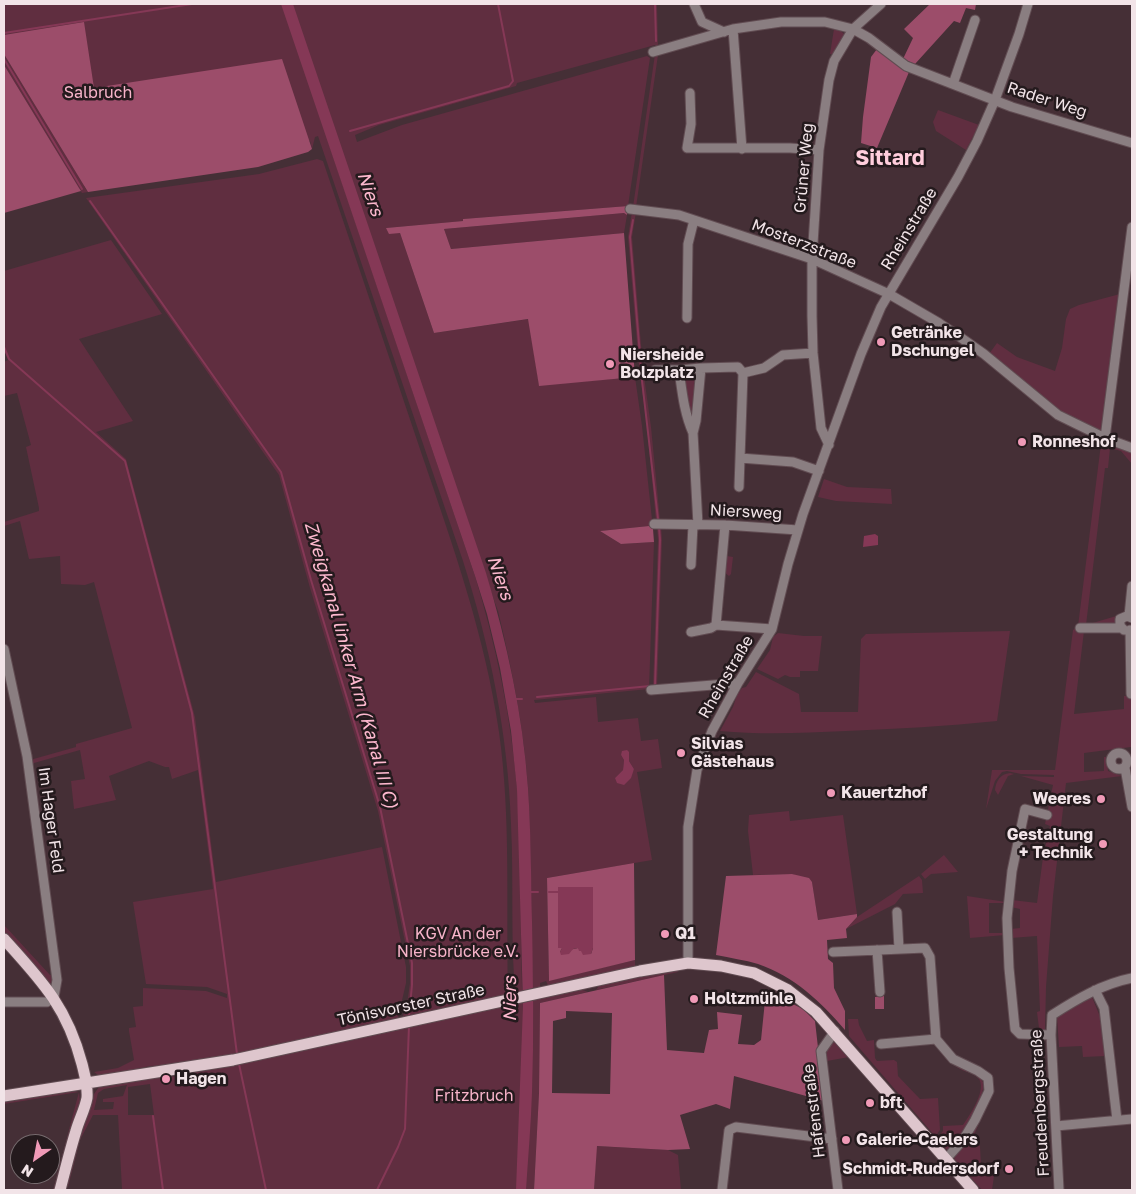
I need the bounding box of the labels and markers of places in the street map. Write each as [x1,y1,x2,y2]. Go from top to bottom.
place label: Getränke Dschungel [891,323,974,361]
marker: Getränke Dschungel [875,336,887,348]
place label: Niersheide Bolzplatz [620,345,704,383]
marker: Niersheide Bolzplatz [604,358,616,370]
place label: Ronneshof [1032,432,1115,452]
marker: Ronneshof [1016,436,1028,448]
place label: Silvias Gästehaus [691,734,774,772]
marker: Silvias Gästehaus [675,747,687,759]
place label: Kauertzhof [841,783,927,803]
marker: Kauertzhof [825,787,837,799]
place label: Weeres [1033,789,1091,809]
marker: Weeres [1095,793,1107,805]
place label: Gestaltung + Technik [1007,825,1093,863]
marker: Gestaltung + Technik [1097,838,1109,850]
place label: Q1 [675,924,696,944]
marker: Q1 [659,928,671,940]
place label: Holtzmühle [704,989,794,1009]
marker: Holtzmühle [688,993,700,1005]
place label: Hagen [176,1069,226,1089]
marker: Hagen [160,1073,172,1085]
place label: bft [880,1093,902,1113]
marker: bft [864,1097,876,1109]
place label: Galerie-Caelers [856,1130,978,1150]
marker: Galerie-Caelers [840,1134,852,1146]
place label: Schmidt-Rudersdorf [842,1159,999,1179]
marker: Schmidt-Rudersdorf [1003,1163,1015,1175]

